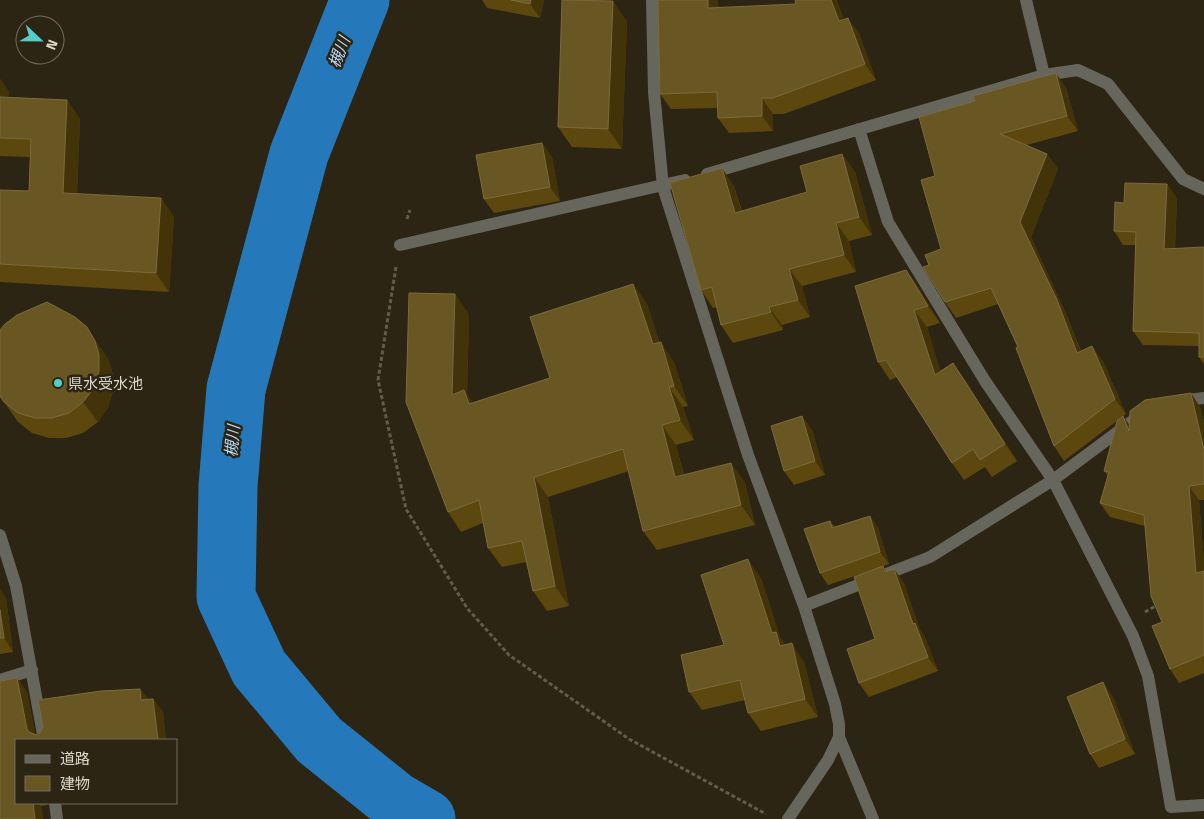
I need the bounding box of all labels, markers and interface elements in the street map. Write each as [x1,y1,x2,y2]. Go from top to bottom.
north arrow [15,15,65,65]
water label: 槻川 [322,31,357,71]
text: N [41,37,64,53]
place label: 県水受水池 [68,372,143,395]
marker: 県水受水池 [52,377,64,389]
water label: 槻川 [219,422,246,458]
legend [15,739,178,804]
text: 道路 [60,747,90,770]
text: 建物 [60,772,90,795]

